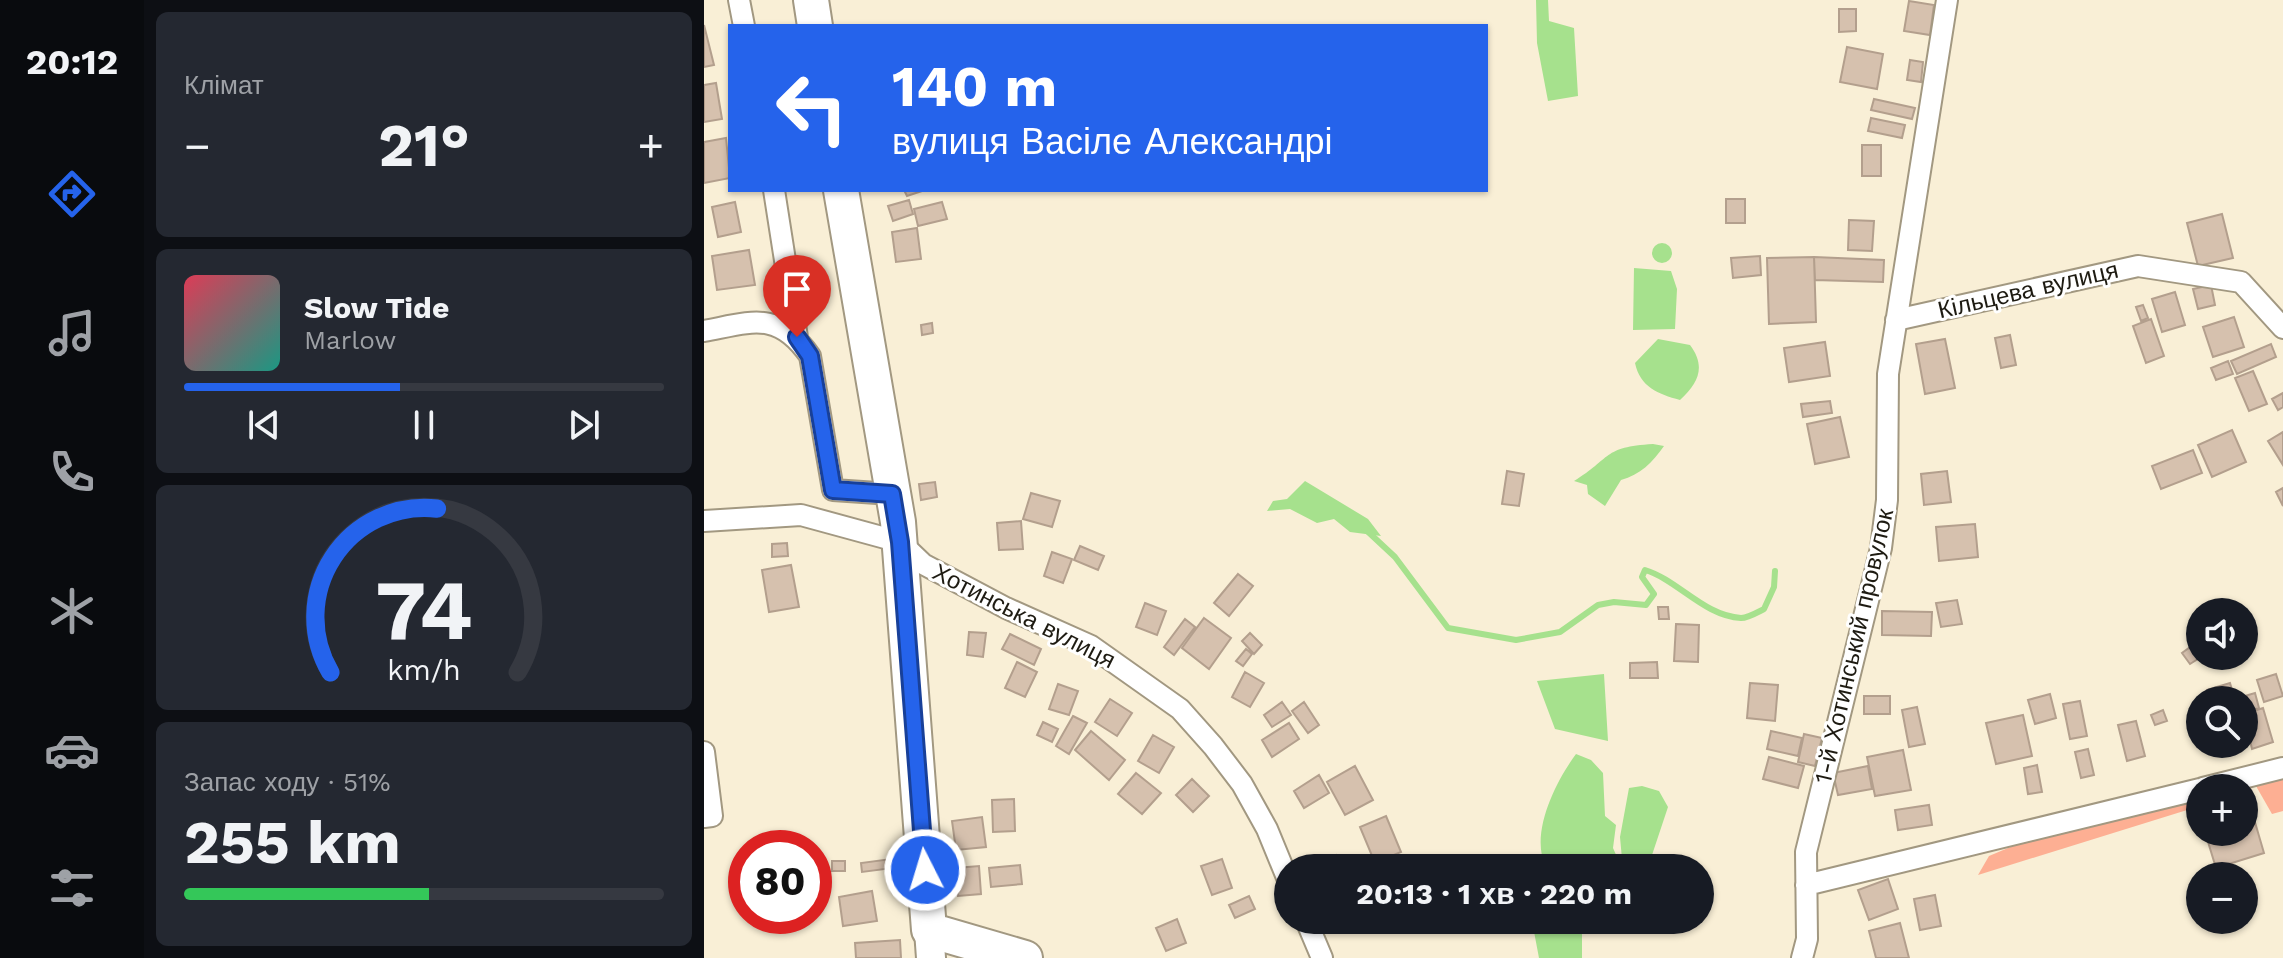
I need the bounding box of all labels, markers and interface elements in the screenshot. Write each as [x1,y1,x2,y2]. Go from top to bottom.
text: 20:12 [26,41,118,83]
text: 140 m [892,54,1057,120]
icon: left [760,56,864,160]
text: Клімат [184,70,264,100]
text: 21° [378,110,470,181]
text: − [184,120,211,172]
text: + [637,120,664,172]
text: вулиця Васіле Александрі [892,121,1333,163]
icon: directions [44,166,100,222]
pin [763,255,831,337]
street label: Кільцева вулиця [1935,256,2121,324]
icon: arrive [775,267,819,311]
text: Slow Tide [304,290,449,325]
icon: music [44,305,100,361]
text: Marlow [304,325,396,355]
icon: previous [242,403,286,447]
icon: pause [402,403,446,447]
icon: next [562,403,606,447]
icon: phone [44,444,100,500]
street label: 1-й Хотинський провулок [1809,506,1899,786]
street label: Хотинська вулиця [928,558,1120,674]
text: 74 [375,562,473,659]
icon: climate [44,583,100,639]
map controls [2186,598,2258,934]
button: sound [2186,598,2258,670]
text: km/h [387,653,461,687]
button: search [2186,686,2258,758]
icon: car [44,722,100,778]
text: Запас ходу · 51% [184,767,390,797]
button: + [2186,774,2258,846]
text: 255 km [184,807,401,878]
position arrow [883,828,967,912]
speed limit sign: 80 [728,830,832,934]
icon: filters [44,860,100,916]
button: − [2186,862,2258,934]
text: 20:13 · 1 хв · 220 m [1356,876,1632,911]

